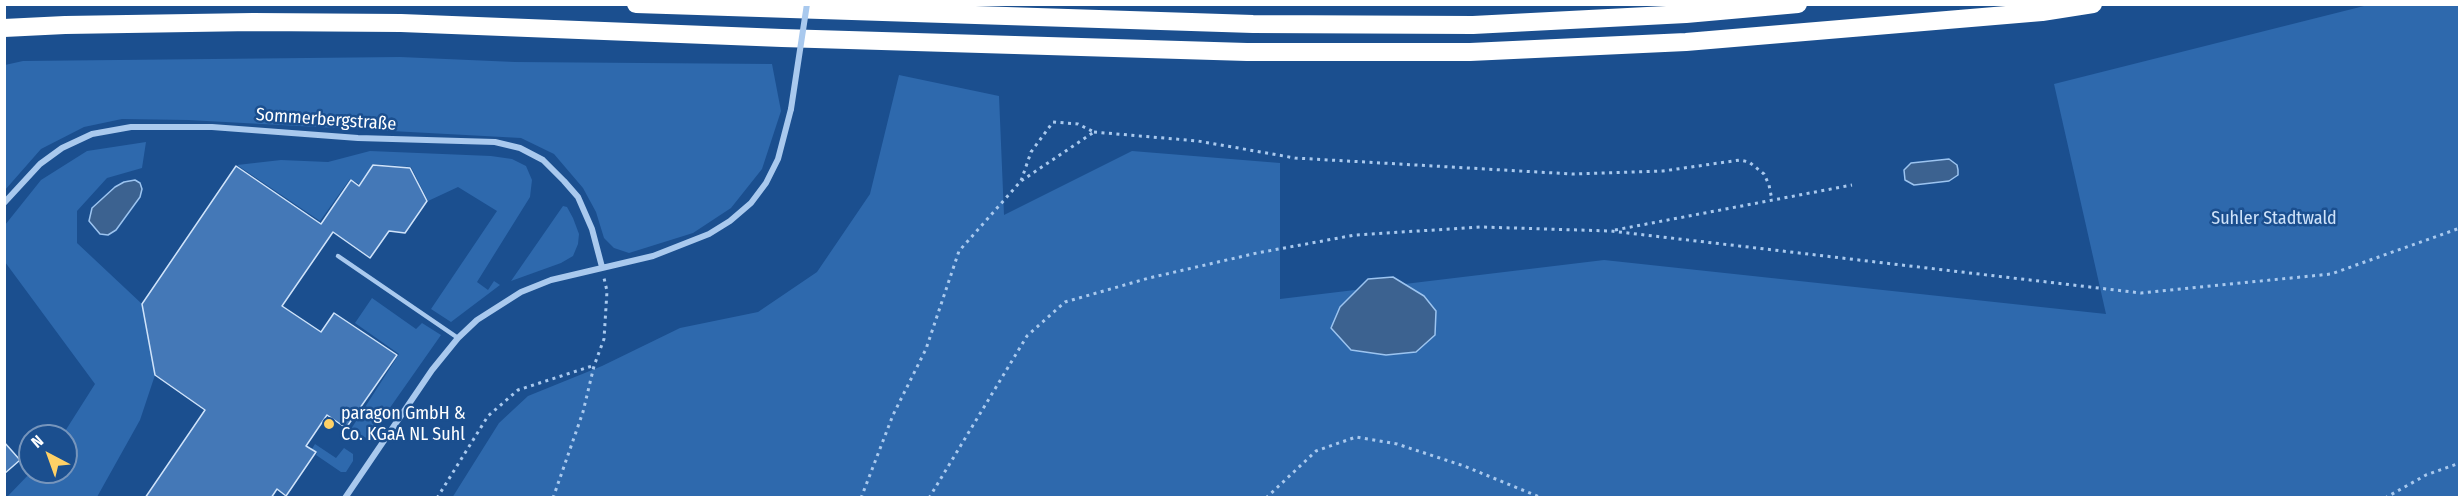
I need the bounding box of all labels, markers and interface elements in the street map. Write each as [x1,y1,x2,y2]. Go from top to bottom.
street label: Sommerbergstraße [255,104,397,136]
park label: Suhler Stadtwald [2211,208,2337,230]
place label: paragon GmbH & Co. KGaA NL Suhl [341,403,466,446]
marker: paragon GmbH & Co. KGaA NL Suhl [322,417,336,431]
north arrow [18,424,78,484]
text: N [27,431,47,452]

